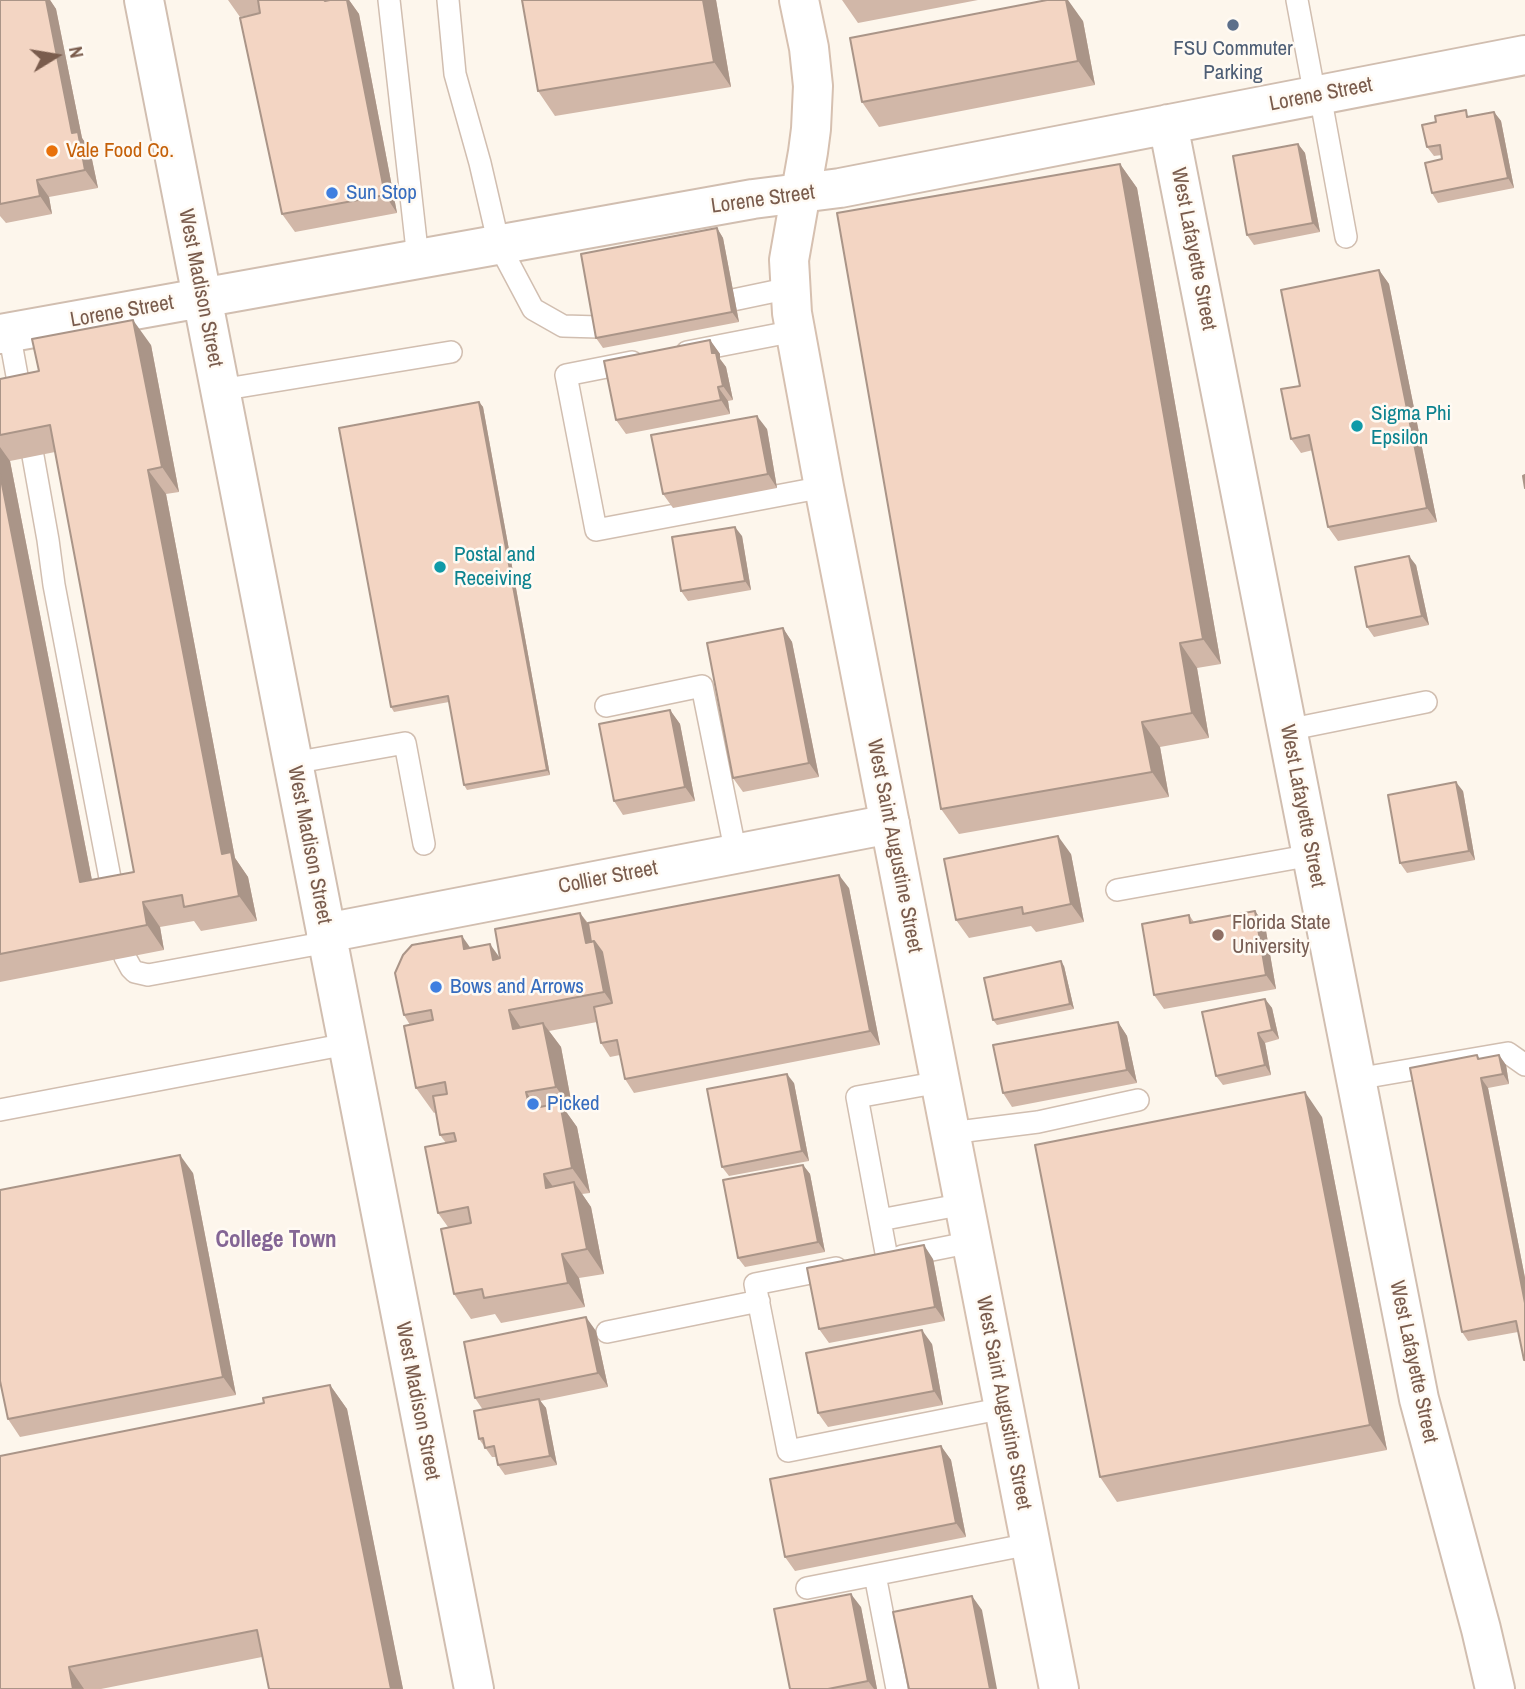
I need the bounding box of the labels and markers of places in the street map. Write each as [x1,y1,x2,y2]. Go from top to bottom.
marker: FSU Commuter Parking [1225,17,1241,33]
place label: FSU Commuter Parking [1173,36,1293,86]
place label: Vale Food Co. [66,138,174,164]
marker: Vale Food Co. [44,143,60,159]
place label: Sun Stop [346,180,417,206]
marker: Sun Stop [324,185,340,201]
place label: Sigma Phi Epsilon [1371,401,1451,451]
marker: Sigma Phi Epsilon [1349,418,1365,434]
place label: Postal and Receiving [454,542,535,592]
marker: Postal and Receiving [432,559,448,575]
place label: Florida State University [1232,910,1331,960]
marker: Florida State University [1210,927,1226,943]
place label: Bows and Arrows [450,974,584,1000]
marker: Bows and Arrows [428,979,444,995]
place label: Picked [547,1091,600,1117]
marker: Picked [525,1096,541,1112]

